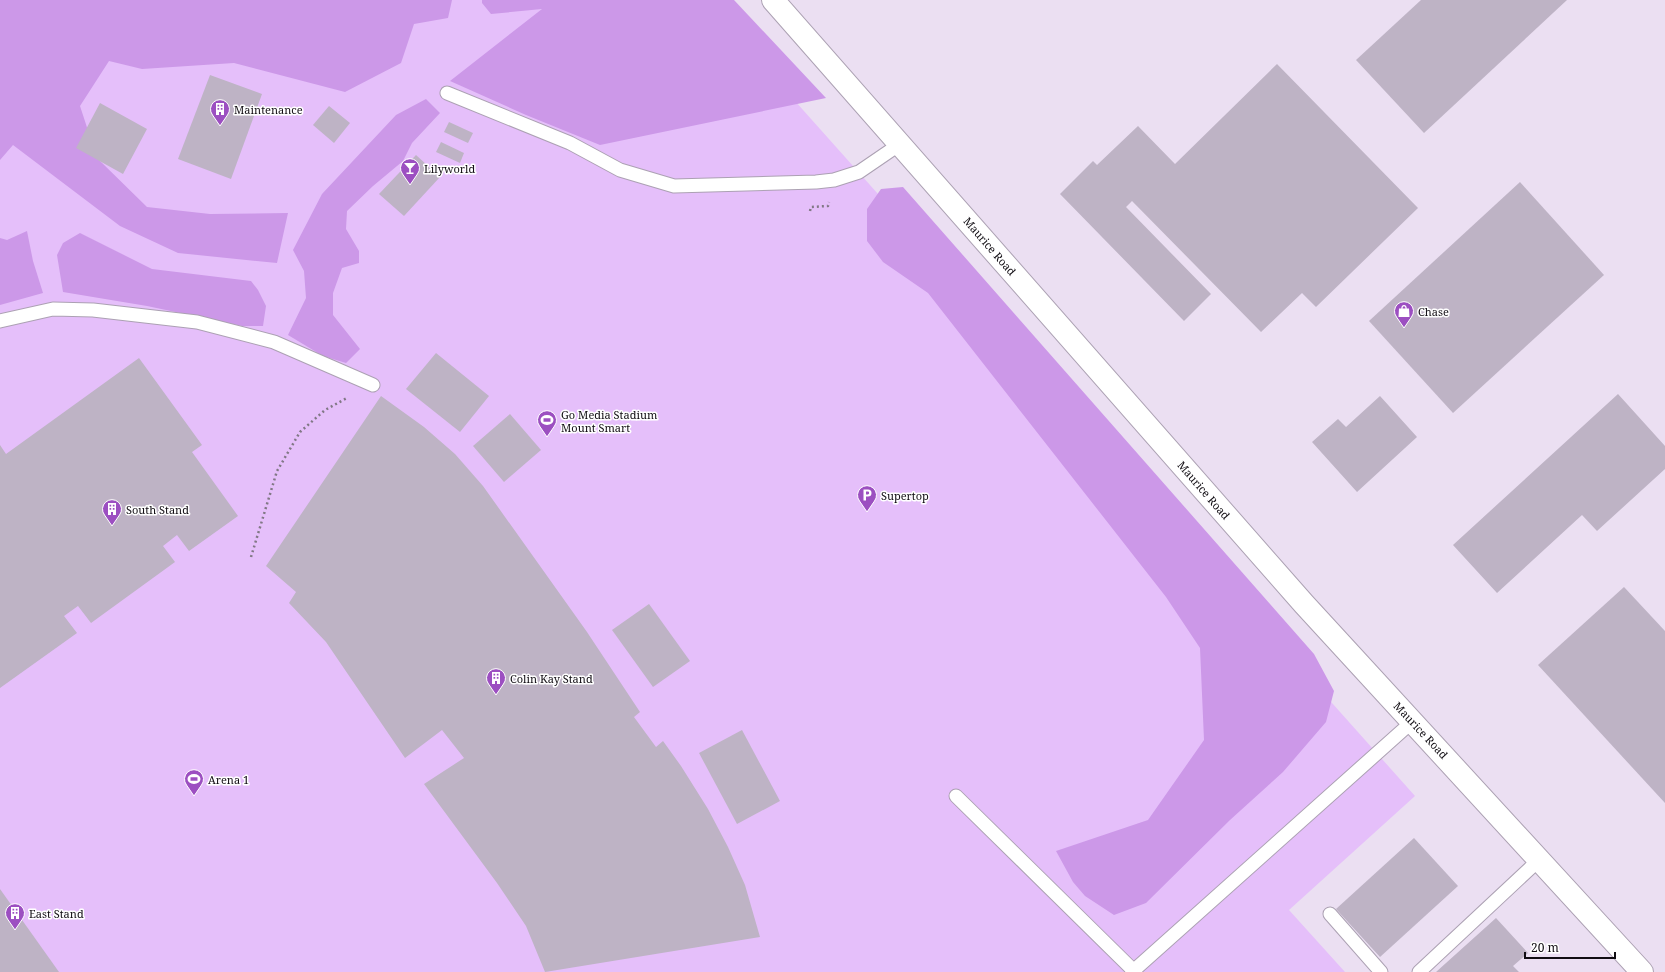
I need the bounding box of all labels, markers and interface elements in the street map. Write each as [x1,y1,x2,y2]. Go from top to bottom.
building icon: Maintenance [209,98,231,126]
place label: Maintenance [234,102,303,117]
bar icon: Lilyworld [399,157,421,185]
place label: Lilyworld [424,161,475,176]
street label: Maurice Road [960,214,1020,279]
shop icon: Chase [1393,300,1415,328]
place label: Chase [1418,304,1449,319]
place label: Go Media Stadium Mount Smart [561,407,658,435]
sports icon: Go Media Stadium Mount Smart [536,409,558,437]
street label: Maurice Road [1174,458,1234,523]
parking icon: Supertop [856,484,878,512]
place label: Supertop [881,488,929,503]
building icon: South Stand [101,498,123,526]
place label: South Stand [126,502,189,517]
building icon: Colin Kay Stand [485,667,507,695]
place label: Colin Kay Stand [510,671,593,686]
street label: Maurice Road [1391,698,1451,762]
sports icon: Arena 1 [183,768,205,796]
place label: Arena 1 [208,772,249,787]
building icon: East Stand [4,902,26,930]
place label: East Stand [29,906,84,921]
scale bar [1525,934,1615,960]
text: 20 m [1531,939,1559,956]

